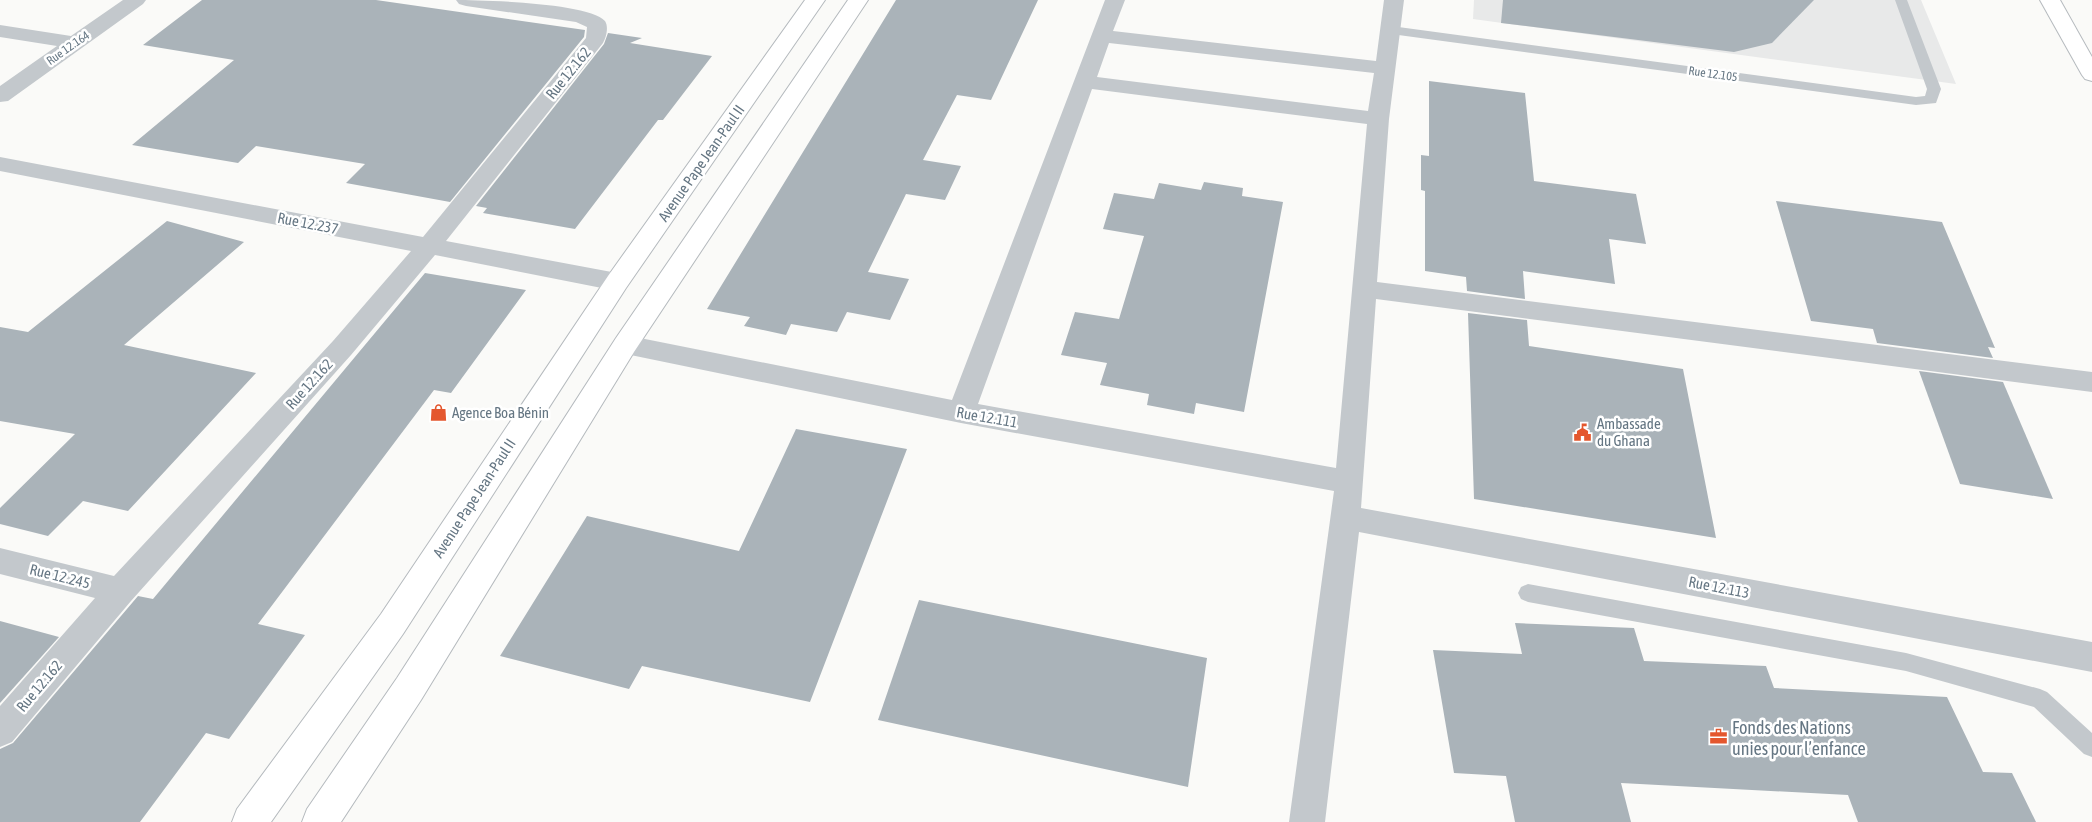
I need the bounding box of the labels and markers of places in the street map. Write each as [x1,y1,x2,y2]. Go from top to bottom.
shop icon: Agence Boa Bénin [428,402,448,422]
place label: Agence Boa Bénin [452,404,549,421]
place label: Ambassade du Ghana [1597,415,1661,449]
public building icon: Ambassade du Ghana [1573,422,1593,442]
place label: Fonds des Nations unies pour l’enfance [1732,717,1866,759]
office icon: Fonds des Nations unies pour l’enfance [1708,727,1728,747]

